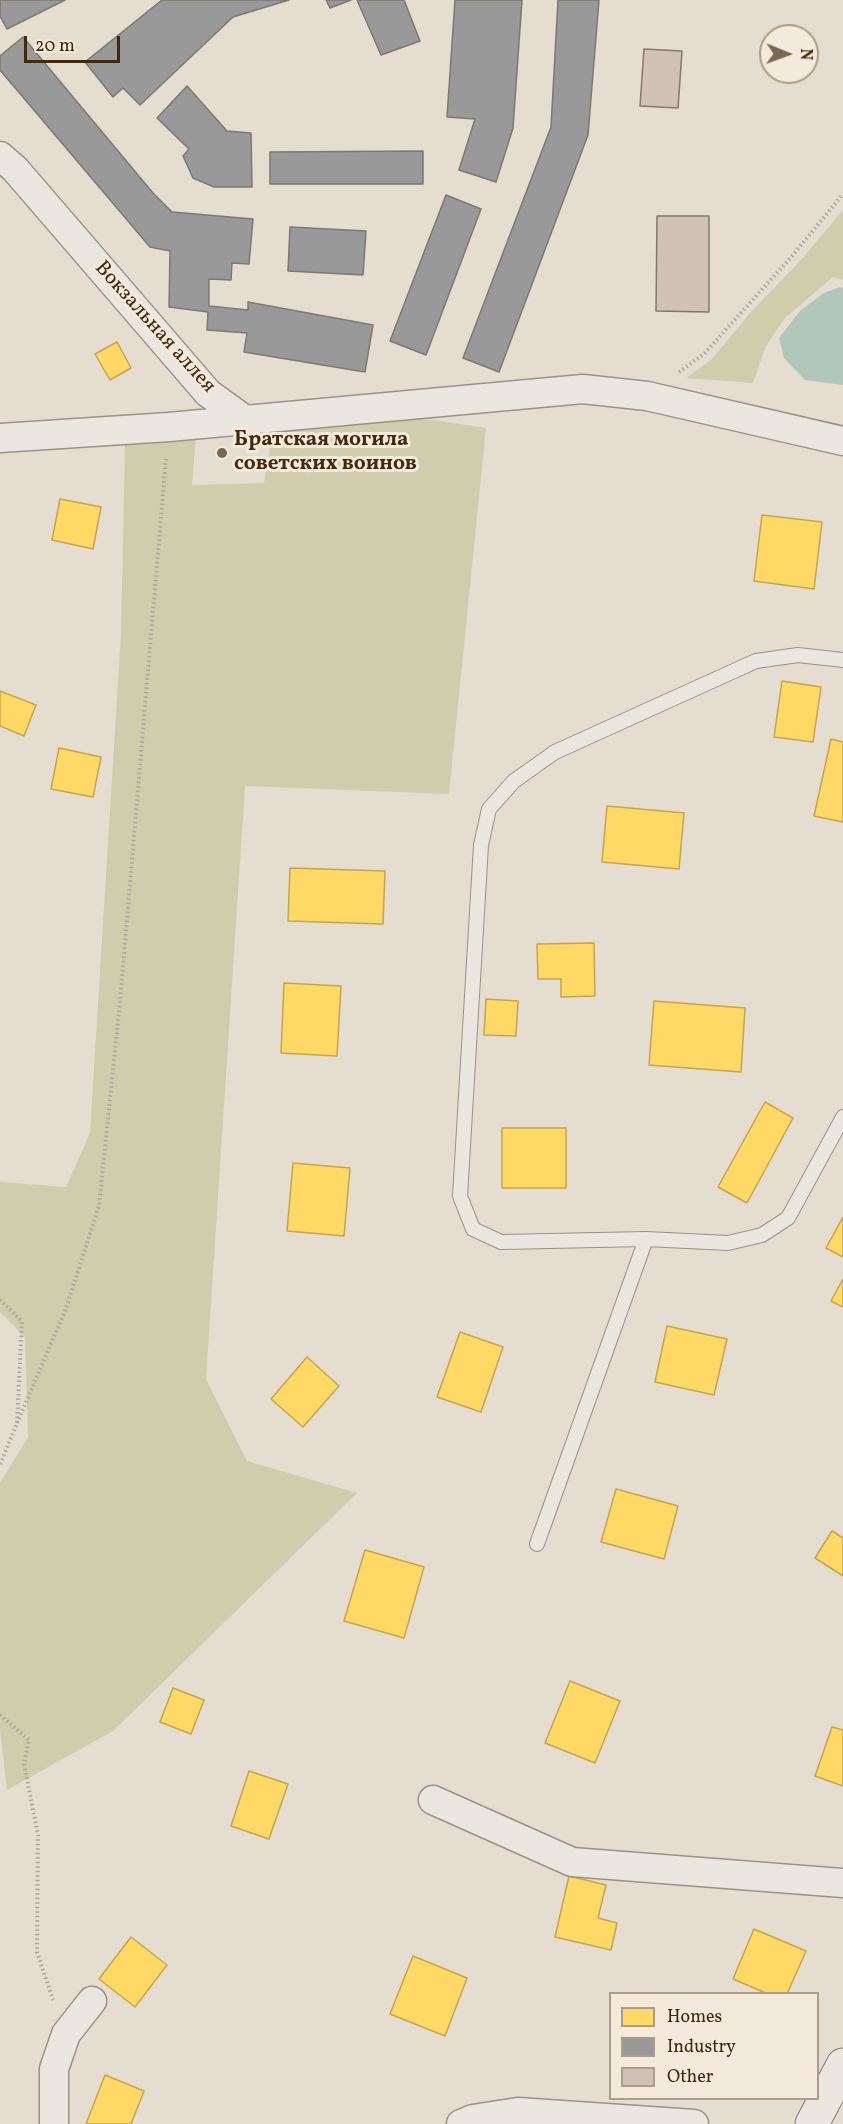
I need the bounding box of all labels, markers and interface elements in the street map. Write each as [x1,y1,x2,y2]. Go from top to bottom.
scale bar [27,24,123,62]
north arrow [759,24,819,84]
text: 20 m [35,34,75,59]
text: N [794,48,816,60]
street label: Вокзальная аллея [88,257,220,399]
place label: Братская могила советских воинов [234,428,417,478]
marker: Братская могила советских воинов [215,446,229,460]
legend [609,1992,819,2100]
text: Homes [667,2005,722,2030]
text: Industry [667,2035,736,2060]
text: Other [667,2065,713,2090]

